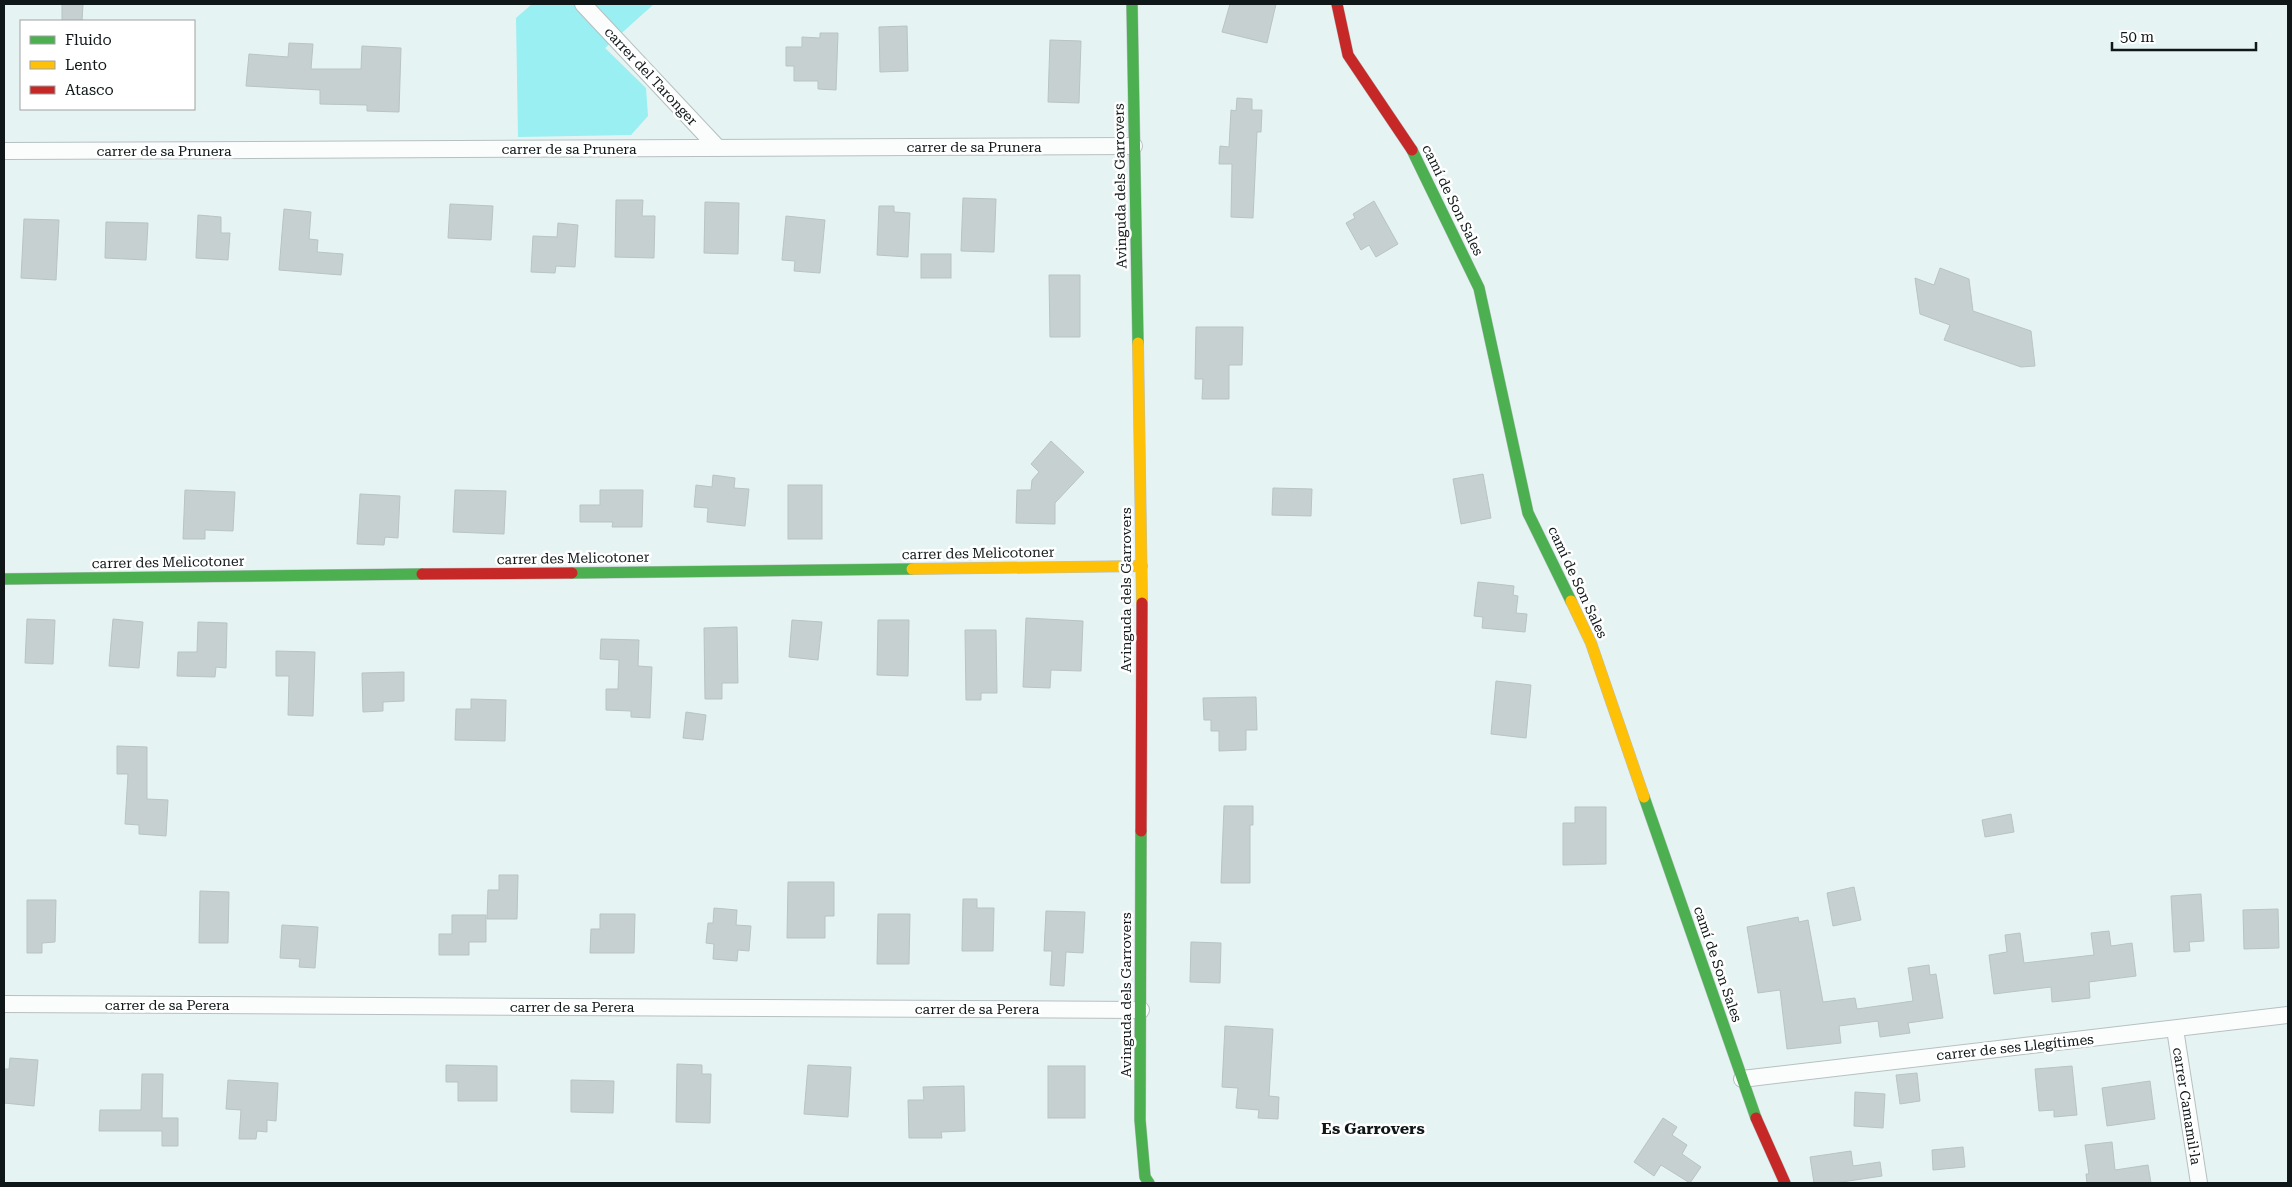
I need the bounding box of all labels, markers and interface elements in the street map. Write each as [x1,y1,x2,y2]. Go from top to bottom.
legend [20,20,195,110]
scale bar [2112,20,2256,52]
street label: carrer del Taronger [601,24,701,129]
text: 50 m [2120,28,2155,46]
text: Fluido [65,31,112,49]
text: Lento [65,56,107,74]
text: Atasco [65,81,114,99]
street label: Avinguda dels Garrovers [1111,103,1129,269]
street label: carrer de sa Prunera [906,139,1042,155]
street label: carrer de sa Prunera [501,141,637,157]
street label: camí de Son Sales [1419,142,1487,258]
street label: carrer de sa Prunera [96,143,232,159]
street label: Avinguda dels Garrovers [1118,507,1134,673]
street label: camí de Son Sales [1545,524,1611,641]
street label: carrer des Melicotoner [902,544,1055,562]
street label: carrer des Melicotoner [497,549,650,567]
street label: carrer des Melicotoner [92,553,245,571]
street label: camí de Son Sales [1691,904,1745,1024]
street label: Avinguda dels Garrovers [1118,912,1134,1078]
street label: carrer de sa Perera [105,997,230,1013]
street label: carrer de sa Perera [510,999,635,1015]
street label: carrer de sa Perera [915,1001,1040,1017]
street label: carrer de ses Llegítimes [1935,1031,2095,1063]
street label: carrer Camamil·la [2170,1046,2204,1166]
district label: Es Garrovers [1321,1119,1425,1138]

